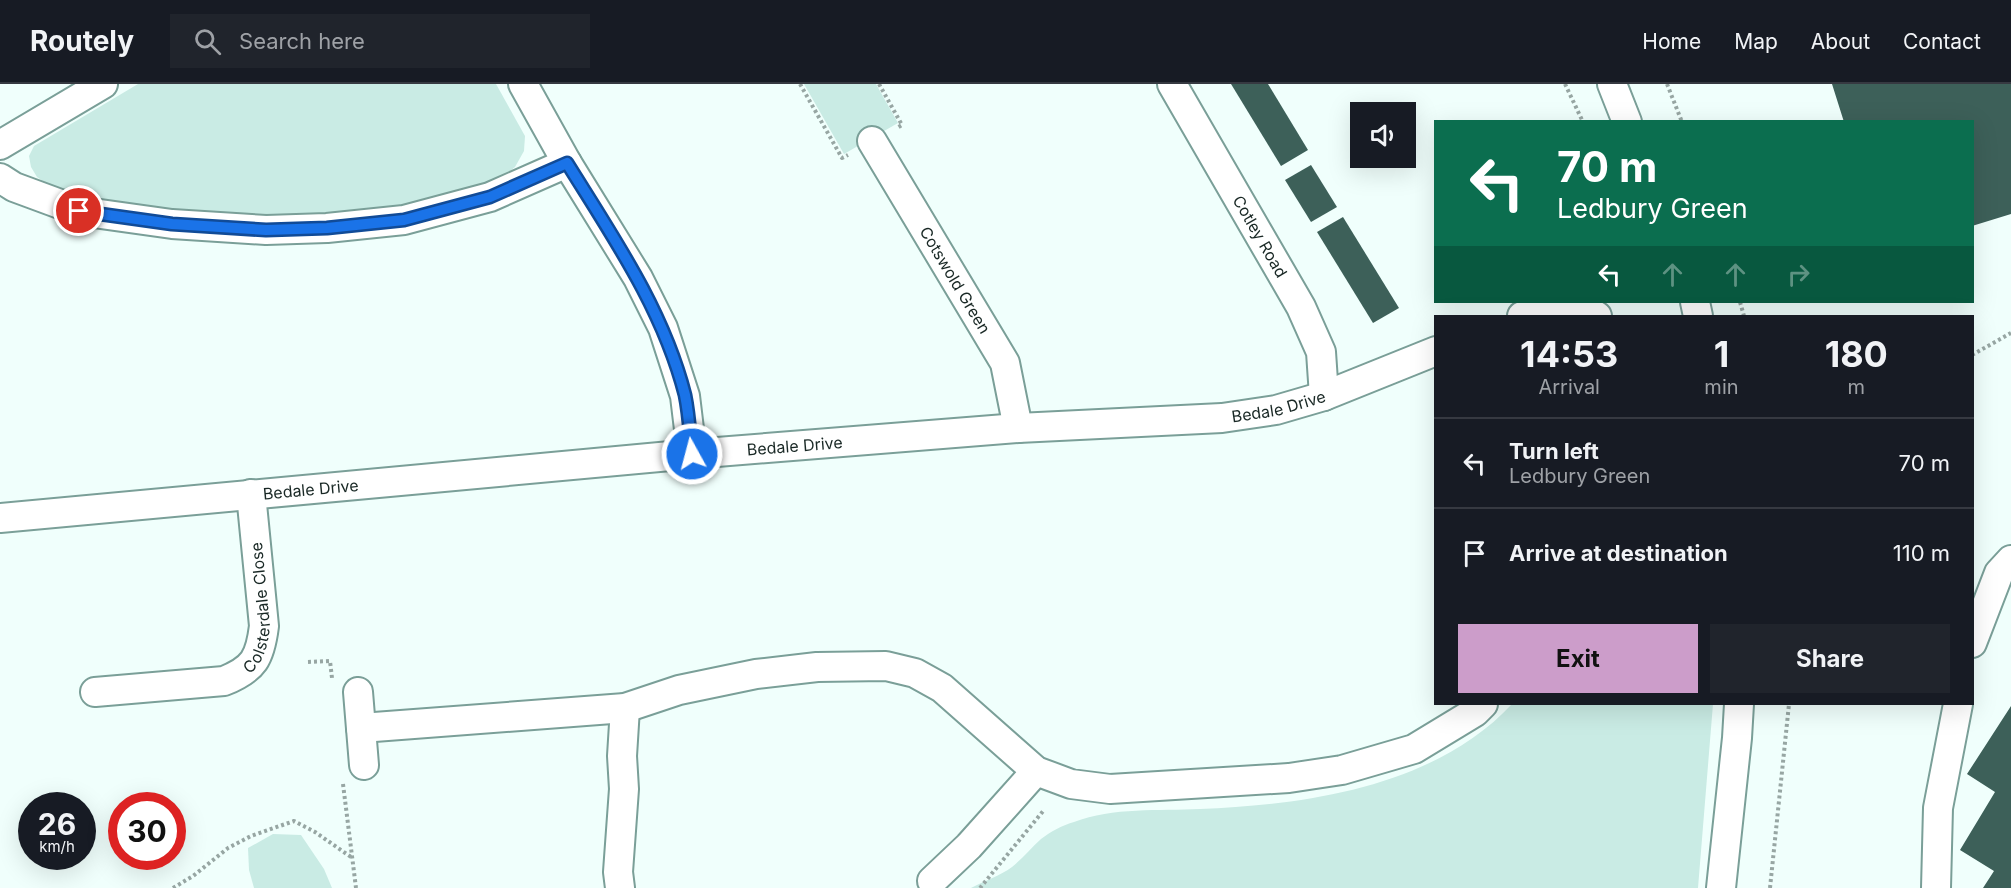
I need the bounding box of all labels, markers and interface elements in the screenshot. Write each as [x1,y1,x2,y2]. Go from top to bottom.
search box [170,14,590,68]
text: Routely [30,24,134,58]
icon: search [191,25,224,58]
text: Search here [239,28,365,54]
text: Home [1642,29,1701,54]
text: Map [1734,29,1778,54]
text: About [1811,29,1870,54]
text: Contact [1903,29,1981,54]
map controls [1350,102,1416,168]
button: sound [1350,102,1416,168]
text: 70 m [1557,141,1657,192]
icon: left [1458,144,1536,222]
pin [53,185,104,236]
street label: Cotley Road [1229,192,1292,281]
text: Ledbury Green [1557,192,1748,225]
icon: arrive [62,194,95,227]
street label: Cotswold Green [916,223,995,337]
icon: left [1593,258,1626,291]
icon: ahead [1656,258,1689,291]
icon: ahead [1719,258,1752,291]
icon: right [1782,258,1815,291]
text: 14:53 [1520,332,1618,376]
text: 1 [1714,332,1729,376]
text: 180 [1825,332,1888,376]
text: Arrival [1538,375,1600,399]
text: min [1704,375,1739,399]
text: m [1848,375,1865,399]
street label: Bedale Drive [1230,386,1328,426]
position arrow [660,422,724,486]
street label: Bedale Drive [746,432,843,460]
text: Turn left [1509,438,1599,464]
icon: left [1458,447,1491,480]
text: 70 m [1899,450,1950,476]
text: Ledbury Green [1509,464,1650,488]
street label: Bedale Drive [262,475,359,504]
icon: arrive [1458,537,1491,570]
text: Arrive at destination [1509,540,1728,566]
text: 110 m [1893,540,1950,566]
street label: Colsterdale Close [238,541,274,677]
button: Exit [1458,624,1698,693]
button: Share [1710,624,1950,693]
speed limit sign: 30 [108,792,186,870]
text: 26 [38,806,76,842]
text: km/h [39,837,75,856]

